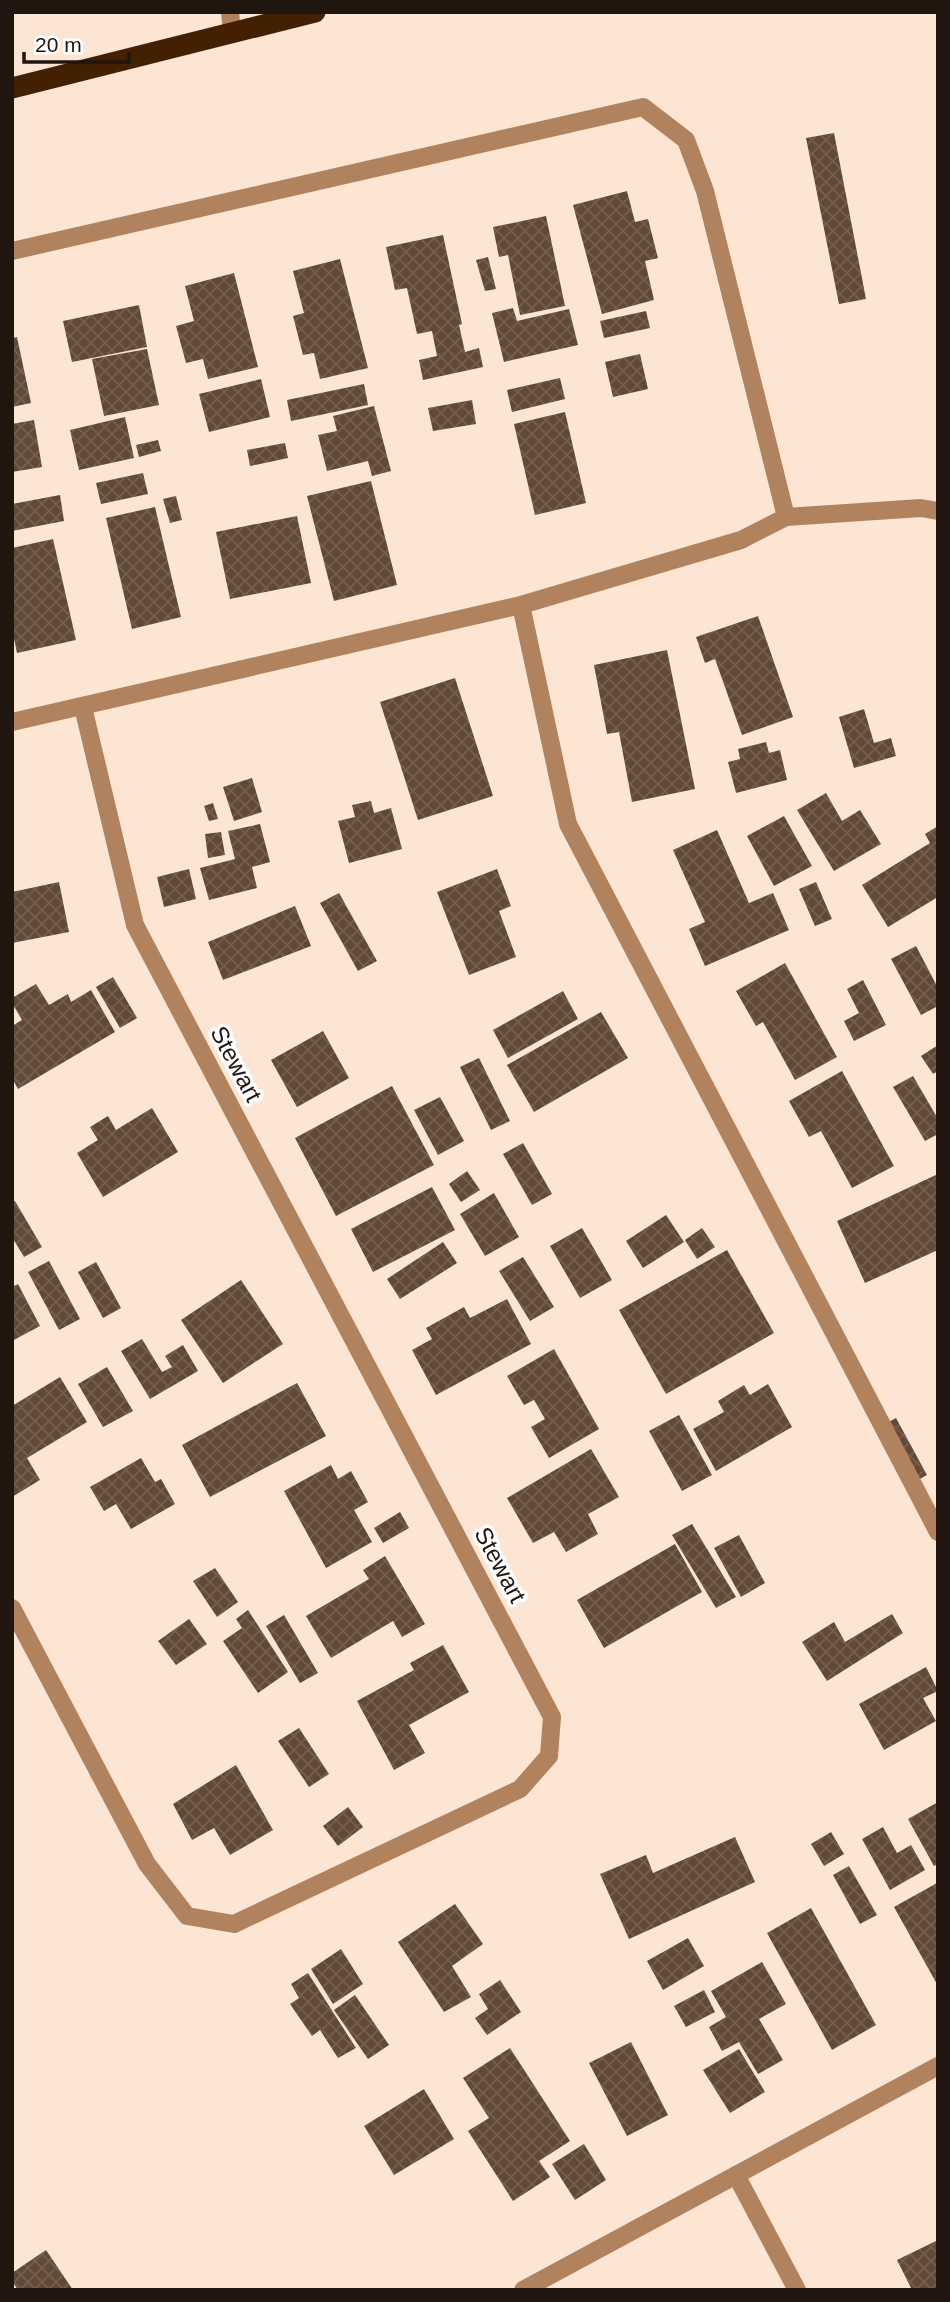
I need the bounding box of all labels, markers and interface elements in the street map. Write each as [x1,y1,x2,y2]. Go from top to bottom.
scale bar [24,21,130,65]
text: 20 m [35,33,82,56]
street label: Stewart [205,1022,268,1106]
street label: Stewart [469,1523,532,1607]

